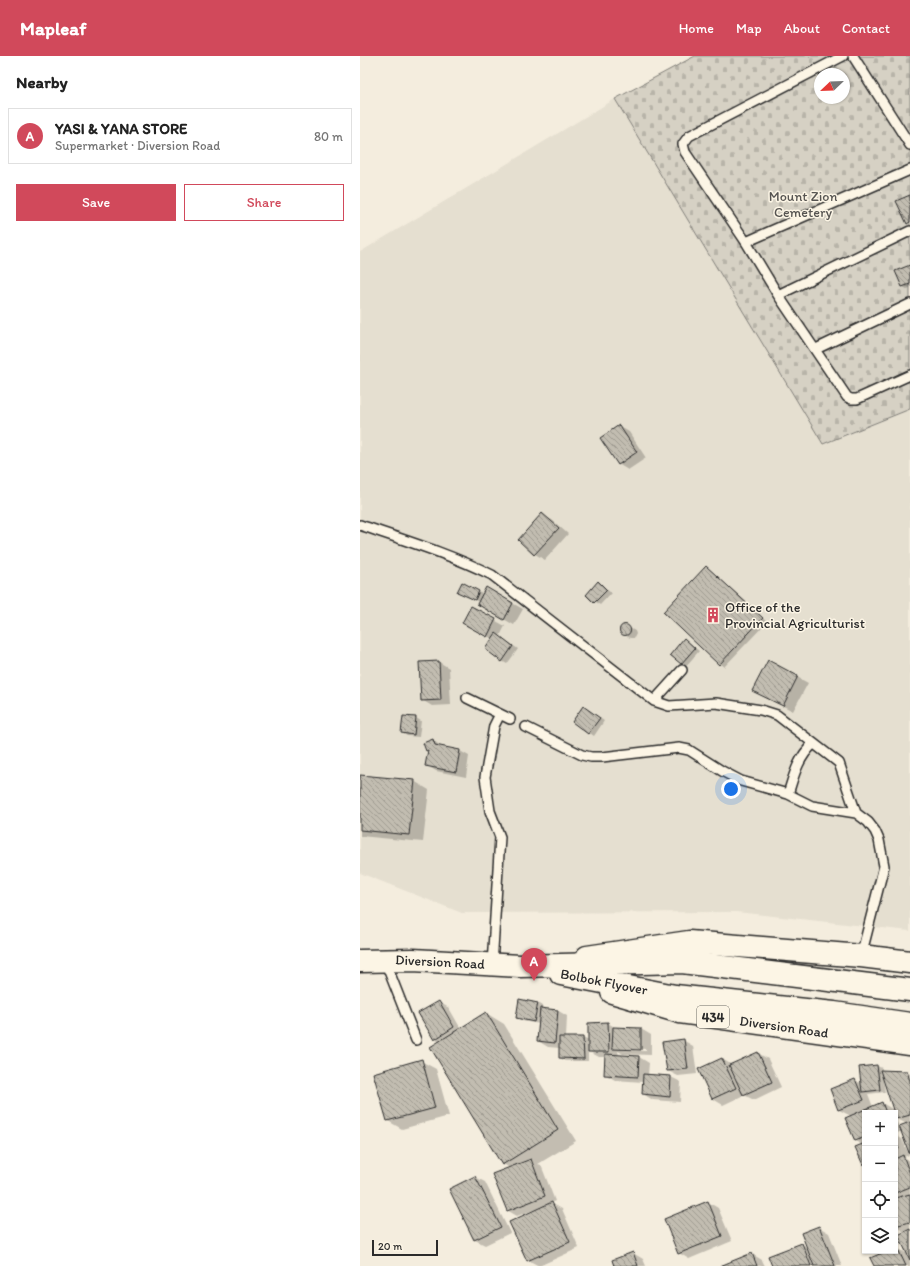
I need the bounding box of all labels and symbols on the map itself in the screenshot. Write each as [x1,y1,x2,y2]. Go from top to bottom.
north arrow [814,68,850,104]
park label: Mount Zion Cemetery [769,188,837,221]
place label: Office of the Provincial Agriculturist [725,599,865,632]
building icon: Office of the Provincial Agriculturist [704,606,722,624]
your location [721,779,741,799]
pin: A [521,948,547,981]
street label: Diversion Road [395,951,486,973]
street label: Bolbok Flyover [559,965,649,999]
road number: 434 [697,1006,729,1028]
street label: Diversion Road [738,1012,830,1042]
scale bar [372,1238,438,1257]

